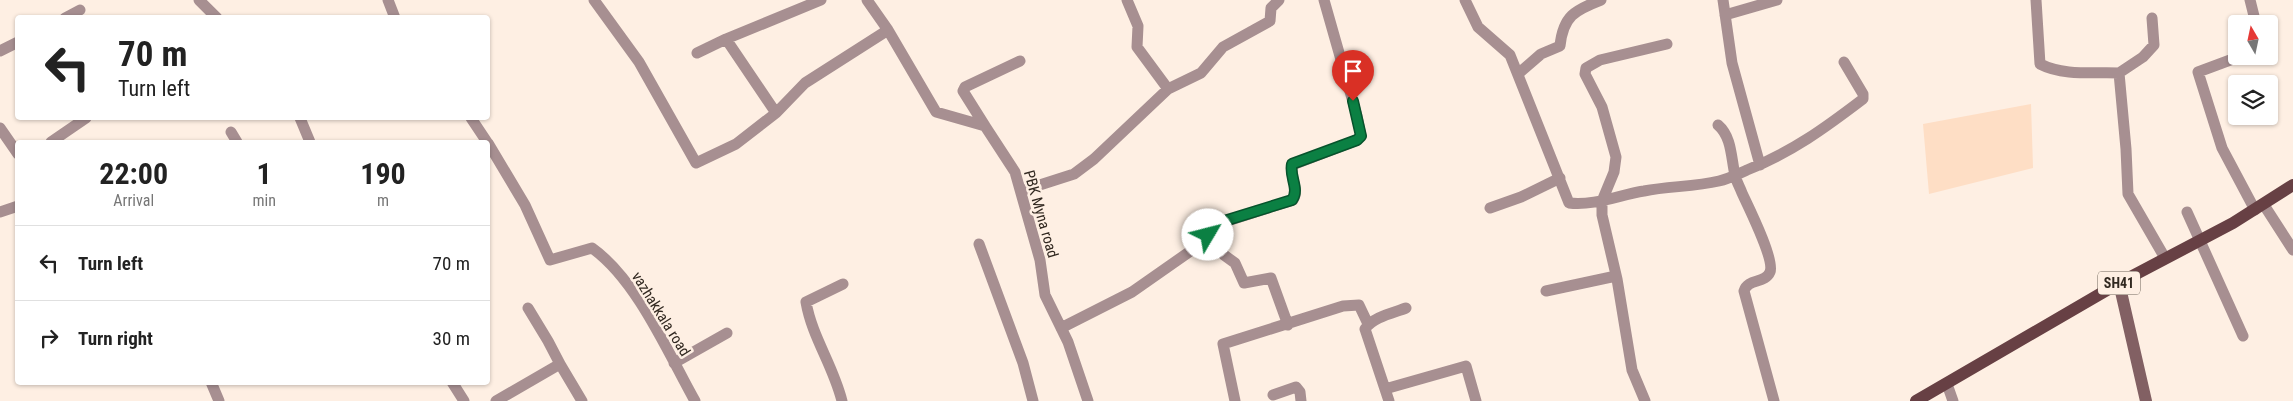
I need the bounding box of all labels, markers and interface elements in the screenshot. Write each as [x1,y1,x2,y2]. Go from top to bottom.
north arrow [2228,15,2278,65]
map controls [2228,15,2278,125]
text: 70 m [118,34,187,75]
icon: left [35,35,100,100]
pin [1332,50,1374,101]
icon: arrive [1339,57,1367,85]
button: layers [2228,75,2278,125]
text: Turn left [118,76,190,101]
text: 22:00 [99,156,168,191]
text: 1 [257,156,272,191]
text: 190 [360,156,406,191]
street label: PBK Myna road [1020,168,1062,260]
text: Arrival [113,191,154,210]
text: min [252,191,276,210]
text: m [377,191,389,210]
position arrow [1181,208,1233,260]
icon: left [35,249,63,277]
text: Turn left [78,252,143,275]
text: 70 m [433,252,470,275]
street label: vazhakkala road [628,269,694,359]
road number: SH41 [2098,272,2140,294]
icon: right [35,324,63,352]
text: Turn right [78,327,153,350]
text: 30 m [433,327,470,350]

